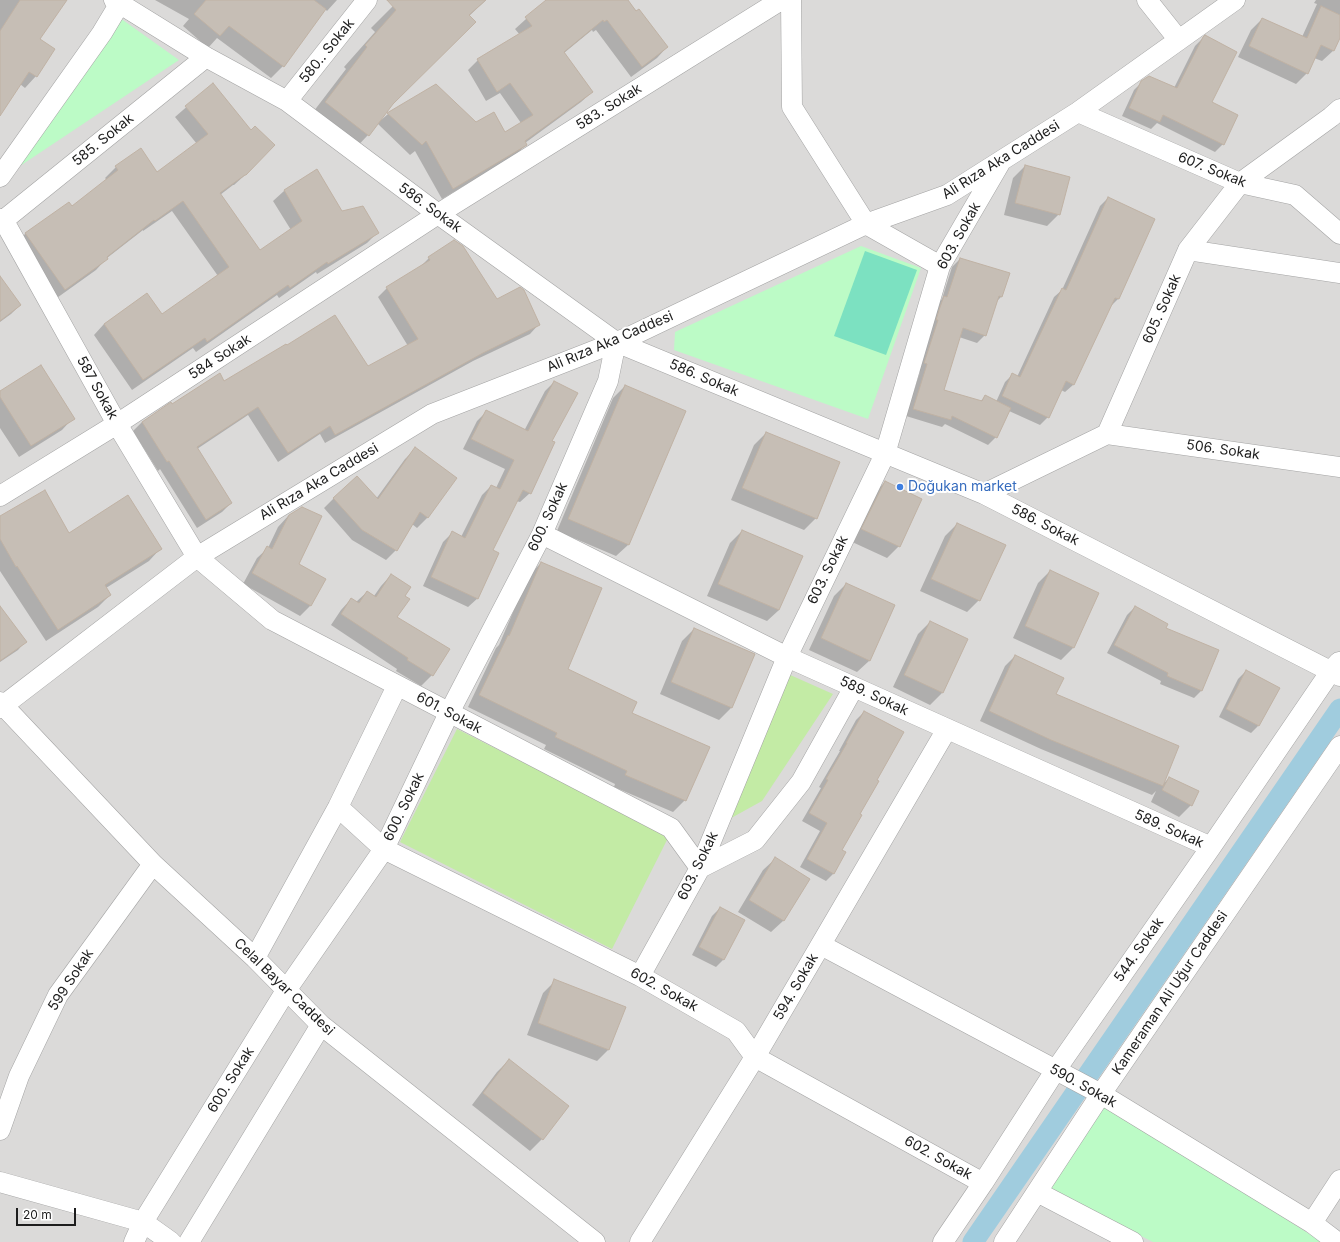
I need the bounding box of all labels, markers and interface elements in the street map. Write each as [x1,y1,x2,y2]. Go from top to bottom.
street label: 580.. Sokak [296,15,358,87]
street label: 583. Sokak [573,80,645,134]
street label: 585. Sokak [69,110,137,170]
street label: Ali Rıza Aka Caddesi [939,117,1063,203]
street label: 607. Sokak [1175,149,1249,191]
street label: 586. Sokak [395,179,465,237]
street label: 603. Sokak [934,199,984,273]
street label: 605. Sokak [1139,272,1185,346]
street label: Ali Rıza Aka Caddesi [544,308,676,376]
street label: 584 Sokak [186,331,254,383]
street label: 587 Sokak [73,353,121,423]
street label: 586. Sokak [667,356,741,400]
street label: 506. Sokak [1185,437,1261,463]
street label: Ali Rıza Aka Caddesi [257,440,381,524]
place label: Doğukan market [908,479,1017,495]
street label: 600. Sokak [525,480,571,554]
marker: Doğukan market [895,482,905,492]
street label: 586. Sokak [1008,501,1082,549]
street label: 603. Sokak [804,533,852,607]
street label: 589. Sokak [837,673,911,719]
street label: 601. Sokak [413,689,485,737]
street label: 600. Sokak [380,770,428,844]
street label: 589. Sokak [1132,806,1206,852]
street label: 603. Sokak [674,829,722,903]
street label: Kameraman Ali Uğur Caddesi [1109,908,1231,1078]
street label: 544. Sokak [1111,915,1167,985]
street label: Celal Bayar Caddesi [230,935,338,1039]
street label: 599 Sokak [45,946,97,1014]
street label: 594. Sokak [770,951,822,1023]
street label: 602. Sokak [627,965,701,1015]
street label: 600. Sokak [204,1044,258,1116]
street label: 590. Sokak [1046,1061,1120,1111]
street label: 602. Sokak [901,1133,975,1183]
scale bar [18,1200,78,1226]
text: 20 m [23,1207,52,1222]

